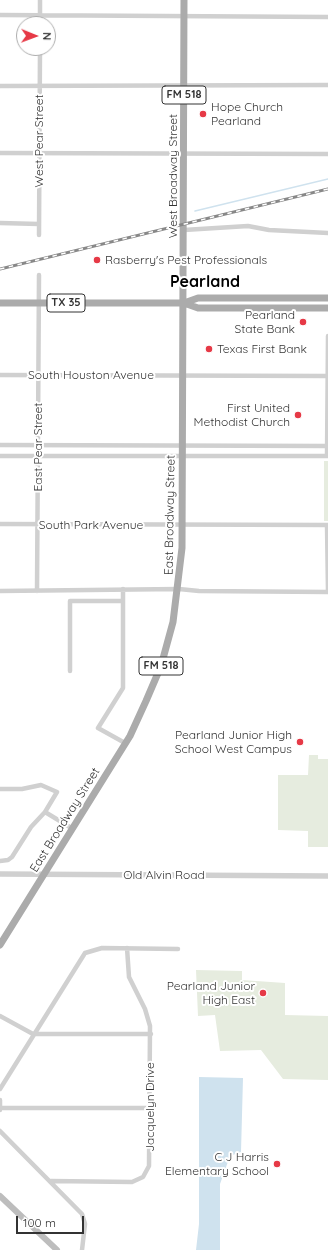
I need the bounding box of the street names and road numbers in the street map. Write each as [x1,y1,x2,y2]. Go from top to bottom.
road number: FM 518 [162,86,206,104]
street label: West Pear Street [32,95,46,187]
street label: West Broadway Street [166,114,180,238]
road number: TX 35 [47,294,85,312]
street label: South Houston Avenue [28,368,154,382]
street label: East Pear Street [31,403,45,491]
street label: East Broadway Street [162,455,178,575]
street label: South Park Avenue [39,518,143,532]
road number: FM 518 [139,657,183,675]
street label: East Broadway Street [27,765,103,875]
street label: Old Alvin Road [123,868,205,882]
street label: Jacquelyn Drive [143,1062,157,1152]

